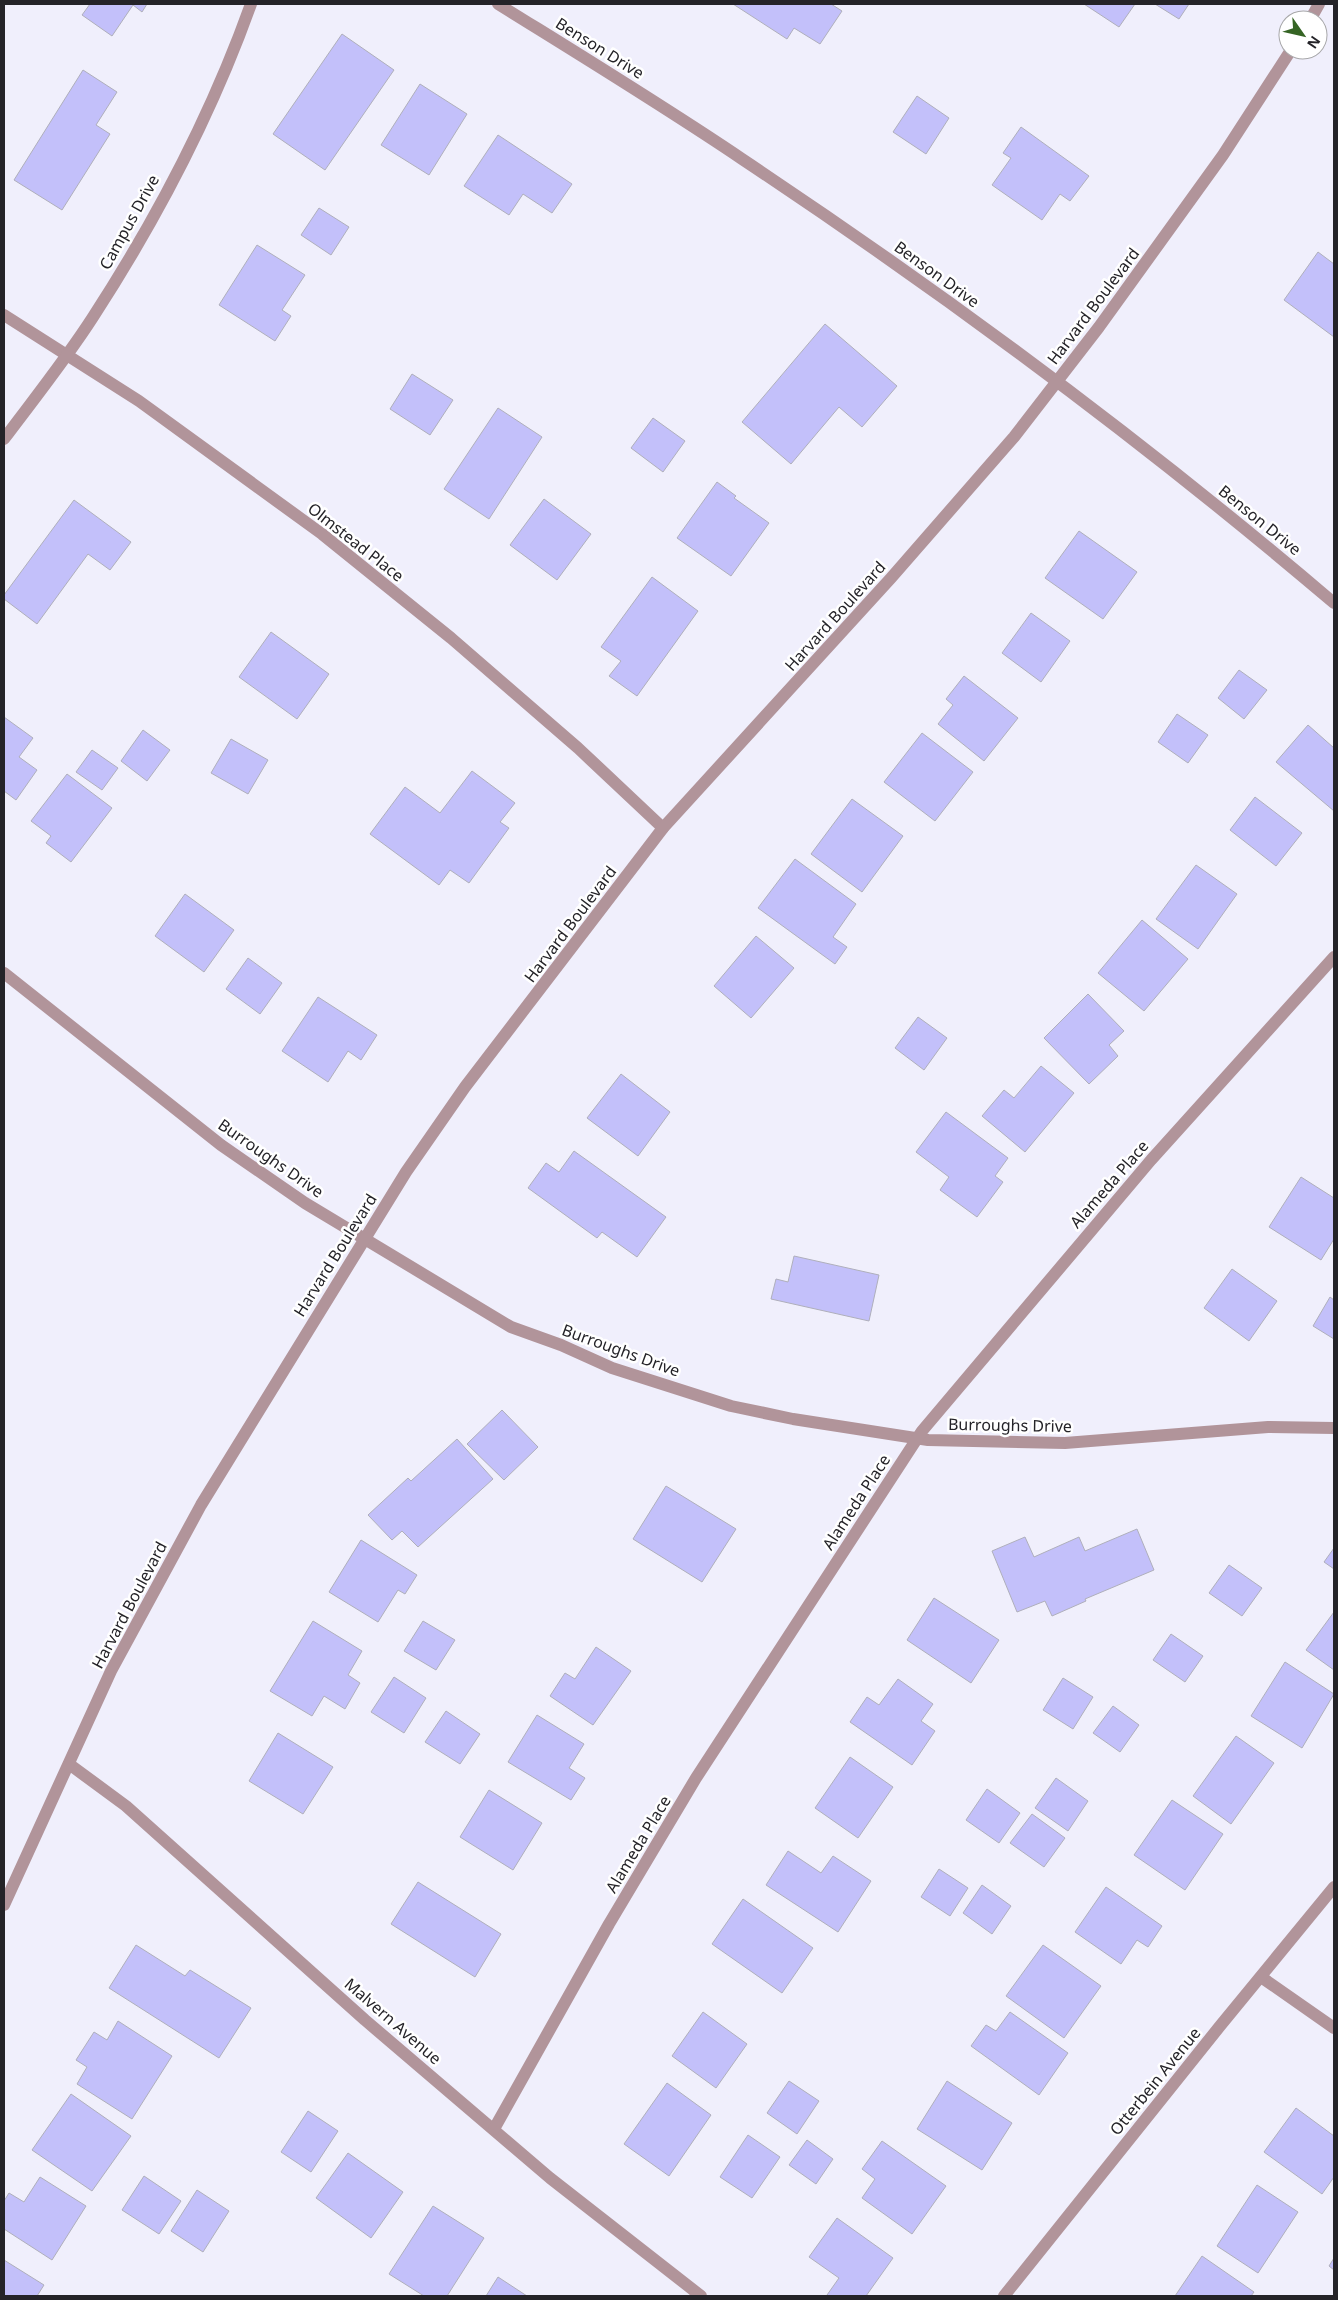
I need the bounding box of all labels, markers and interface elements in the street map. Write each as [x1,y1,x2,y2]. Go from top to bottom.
north arrow [1278,10,1328,60]
street label: Benson Drive [552,12,648,84]
text: N [1303,33,1325,53]
street label: Campus Drive [94,171,164,273]
street label: Benson Drive [890,236,984,312]
street label: Harvard Boulevard [1042,243,1144,369]
street label: Benson Drive [1214,480,1306,560]
street label: Olmstead Place [303,497,409,587]
street label: Harvard Boulevard [780,556,890,676]
street label: Harvard Boulevard [519,861,621,987]
street label: Burroughs Drive [214,1113,328,1203]
street label: Alameda Place [1065,1135,1153,1233]
street label: Harvard Boulevard [288,1189,382,1321]
street label: Burroughs Drive [559,1318,683,1382]
street label: Burroughs Drive [948,1413,1072,1437]
street label: Alameda Place [817,1450,895,1554]
street label: Harvard Boulevard [86,1538,172,1672]
street label: Alameda Place [600,1791,676,1897]
street label: Malvern Avenue [340,1973,446,2069]
street label: Otterbein Avenue [1105,2022,1205,2140]

